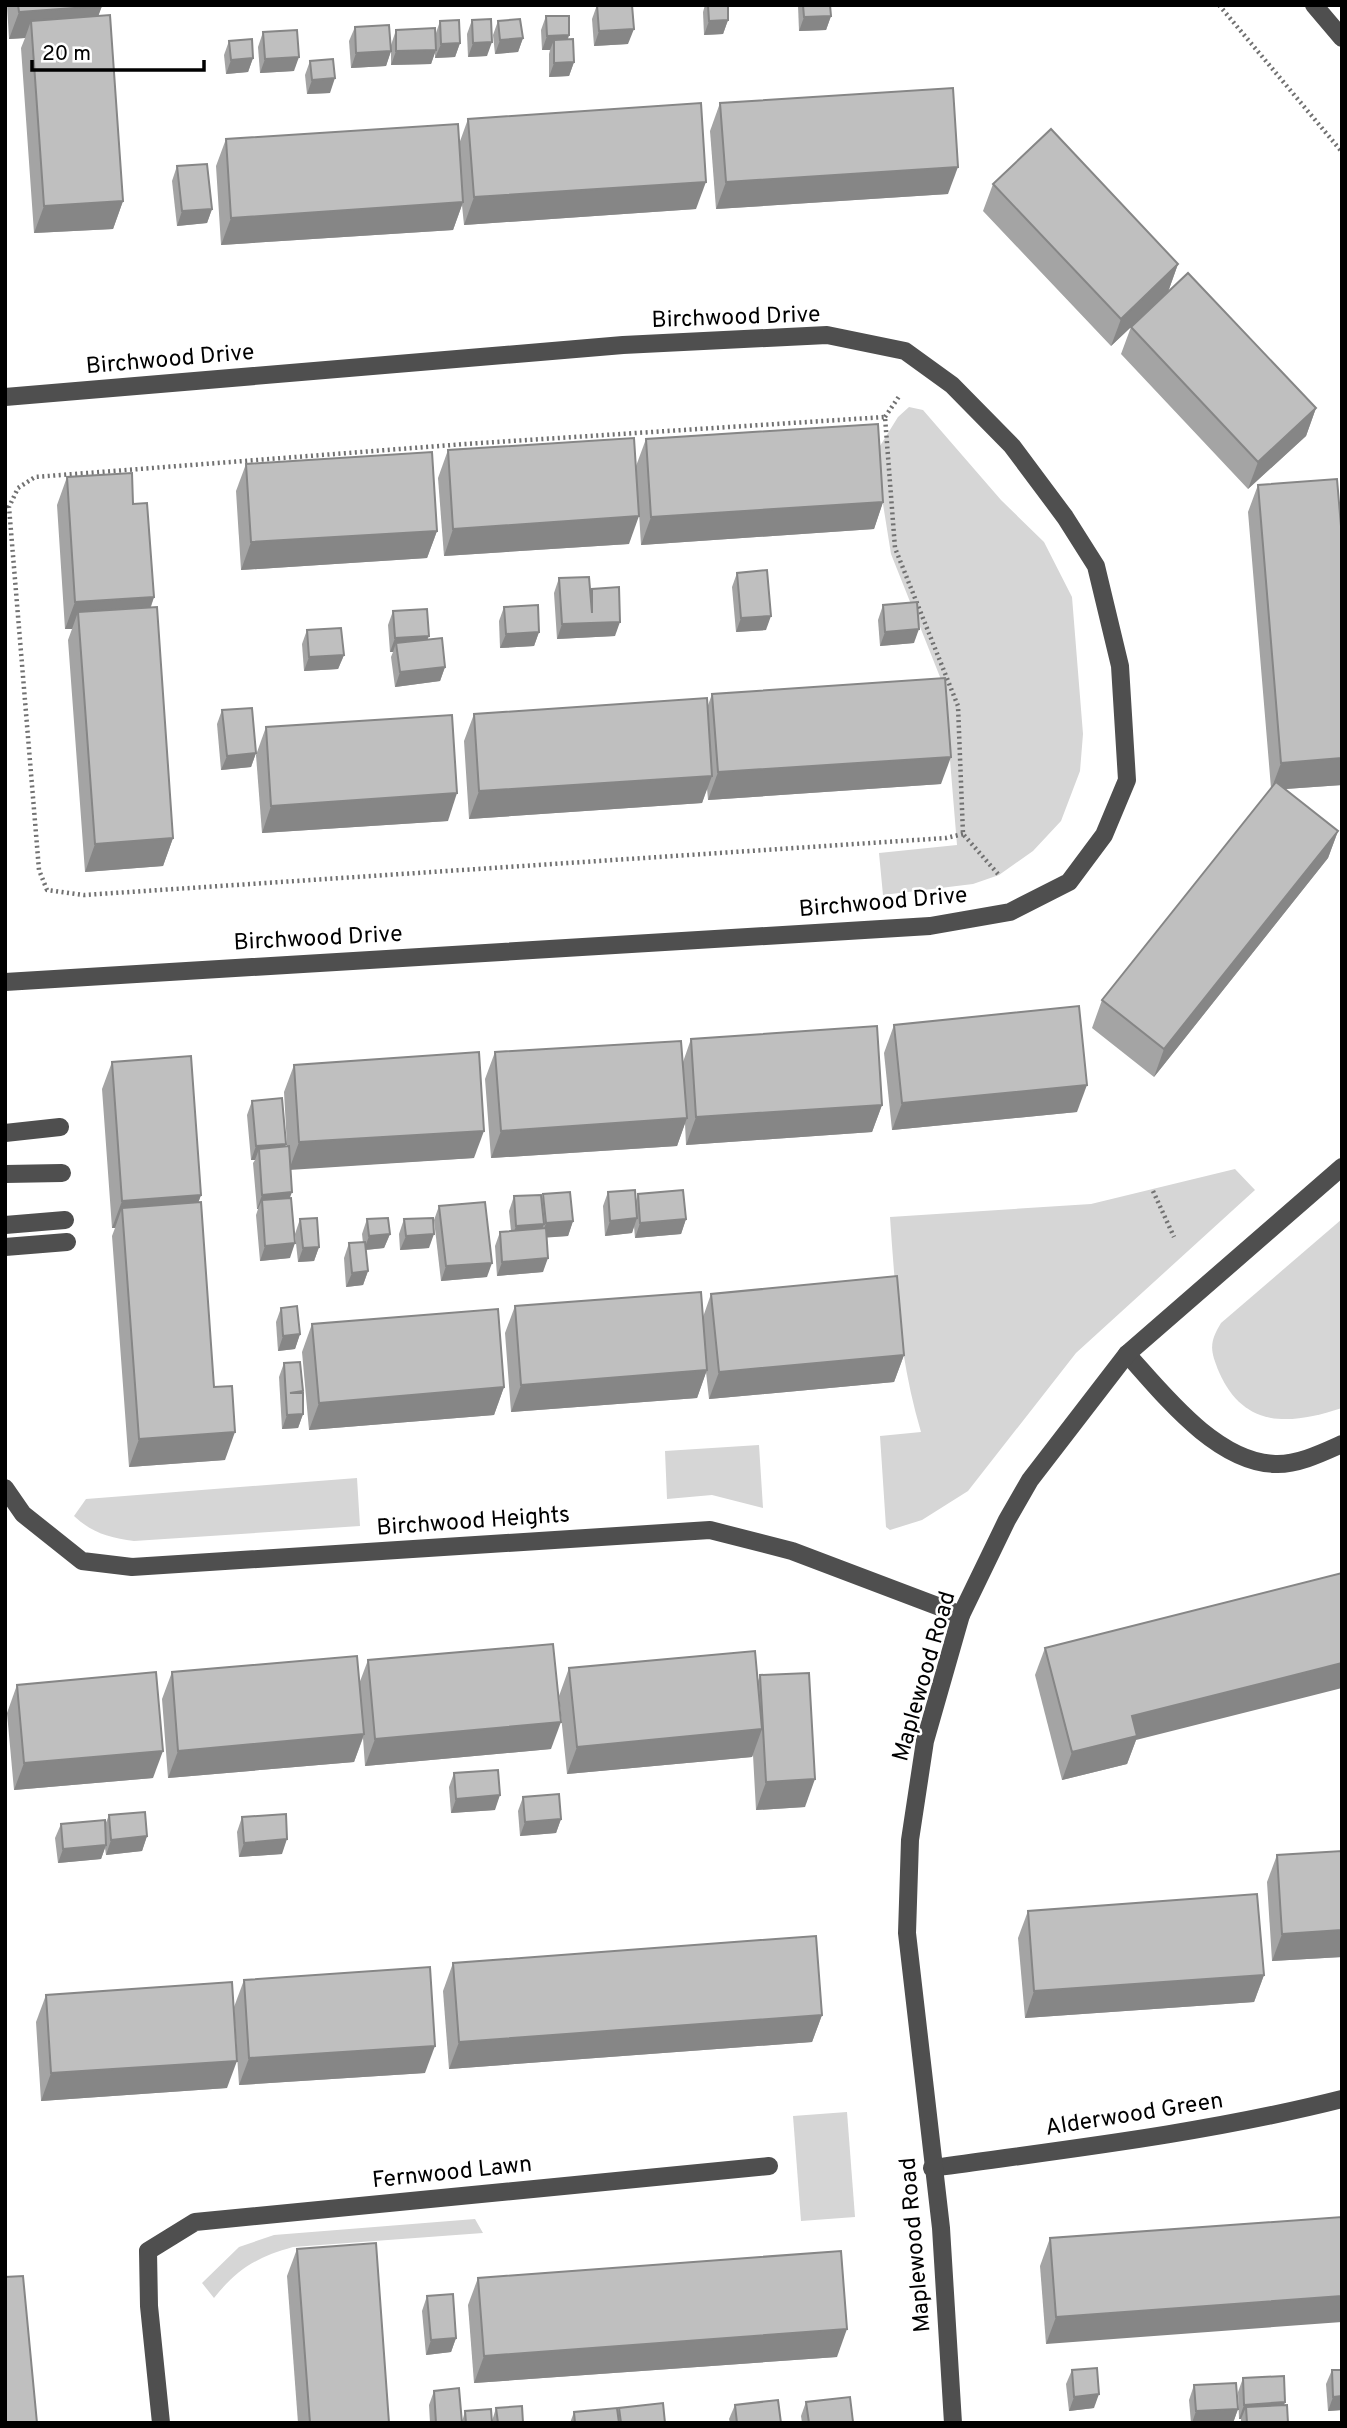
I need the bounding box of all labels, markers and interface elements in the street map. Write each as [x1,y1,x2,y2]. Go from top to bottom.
scale bar [32,28,203,72]
text: 20 m [42,41,91,68]
street label: Birchwood Drive [651,301,821,336]
street label: Birchwood Drive [85,339,256,382]
street label: Birchwood Drive [798,882,969,925]
street label: Birchwood Drive [233,921,403,958]
street label: Birchwood Heights [376,1501,571,1544]
street label: Maplewood Road [887,1588,964,1765]
street label: Alderwood Green [1043,2087,1225,2144]
street label: Fernwood Lawn [371,2151,533,2196]
street label: Maplewood Road [894,2156,939,2333]

